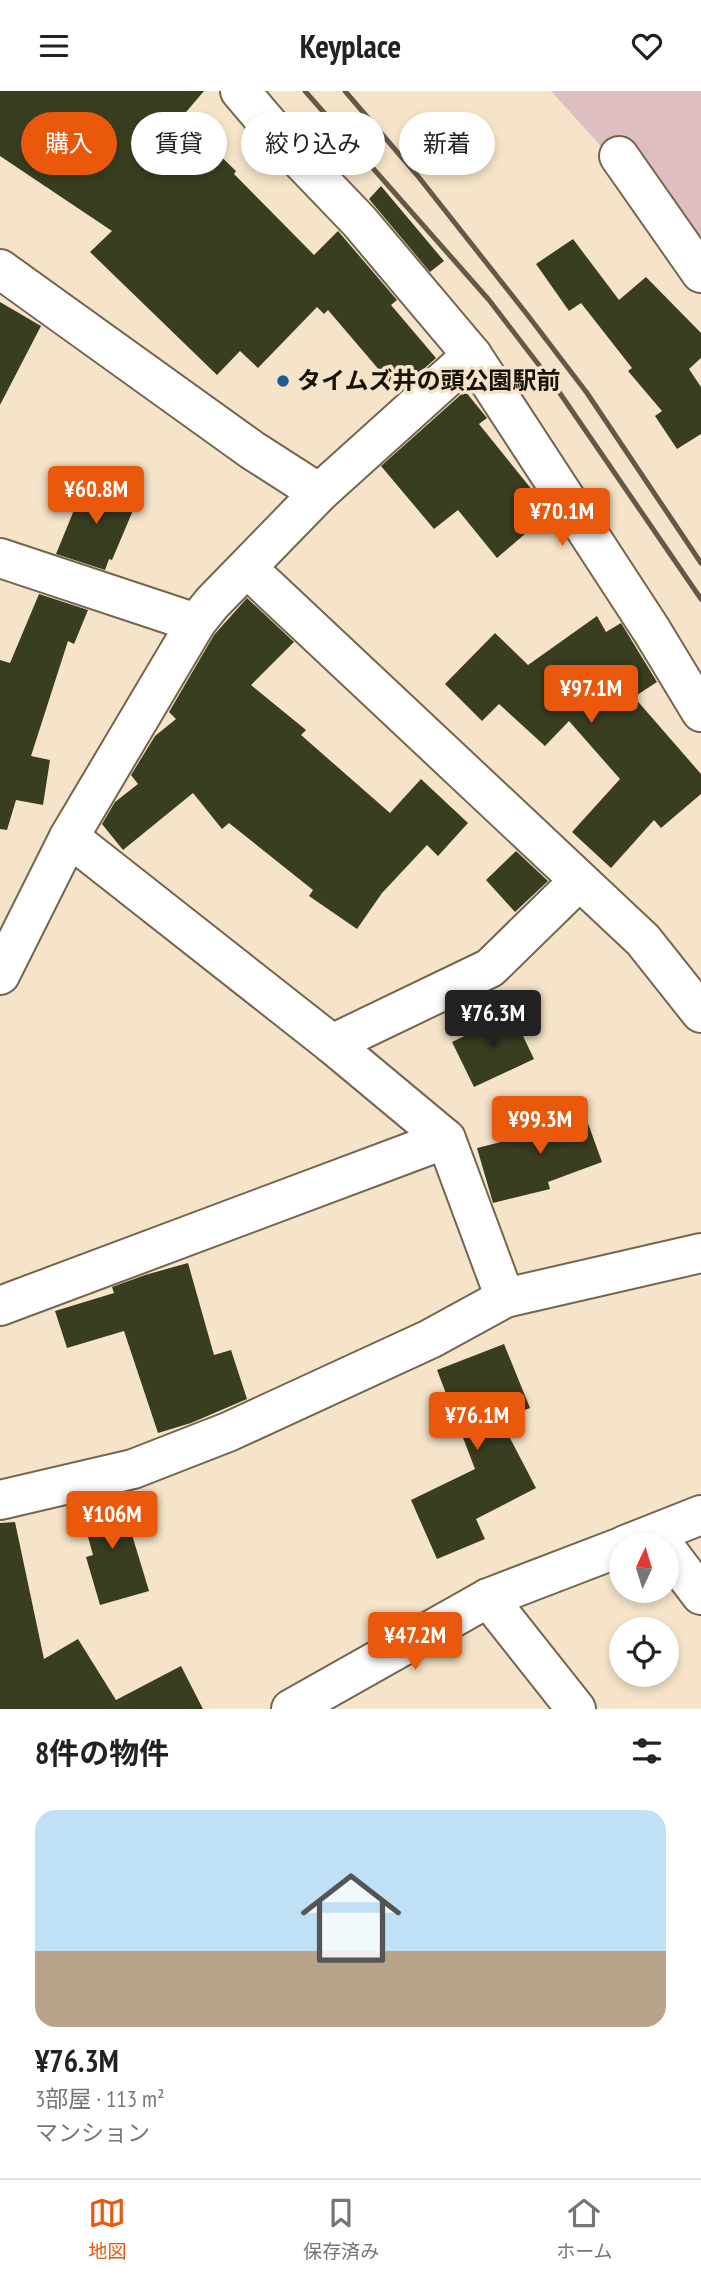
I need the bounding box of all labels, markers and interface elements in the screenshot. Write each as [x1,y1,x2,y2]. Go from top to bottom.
text: Keyplace [300,25,401,67]
icon: menu [35,27,73,65]
icon: heart [628,27,666,65]
chip: 購入 [21,112,117,175]
chip: 賃貸 [131,112,227,175]
chip: 絞り込み [241,112,385,175]
chip: 新着 [399,112,495,175]
place label: タイムズ井の頭公園駅前 [297,365,561,396]
marker: タイムズ井の頭公園駅前 [275,373,291,389]
pin: ¥60.8M [39,467,153,526]
text: ¥60.8M [64,474,128,503]
pin: ¥70.1M [505,489,619,548]
text: ¥70.1M [530,496,594,525]
pin: ¥97.1M [534,665,648,725]
text: ¥97.1M [560,673,622,702]
pin: ¥76.3M [436,991,550,1050]
text: ¥76.3M [461,998,525,1027]
pin: ¥99.3M [483,1097,597,1156]
text: ¥99.3M [508,1104,572,1133]
pin: ¥76.1M [420,1393,534,1452]
text: ¥76.1M [445,1400,509,1429]
pin: ¥106M [63,1491,161,1551]
text: ¥106M [82,1499,142,1528]
north arrow [609,1533,679,1603]
map controls [609,1533,679,1687]
pin: ¥47.2M [358,1613,472,1672]
button: locate [609,1617,679,1687]
text: ¥47.2M [384,1620,446,1649]
icon: filters [628,1732,666,1770]
text: 8件の物件 [35,1733,169,1772]
icon: home [288,1855,414,1981]
text: ¥76.3M [35,2041,119,2080]
text: 3部屋 · 113 m² [35,2084,165,2113]
text: マンション [35,2118,150,2147]
tab: 地図 [88,2194,126,2263]
tab: 保存済み [303,2194,379,2263]
tab: ホーム [556,2194,613,2263]

